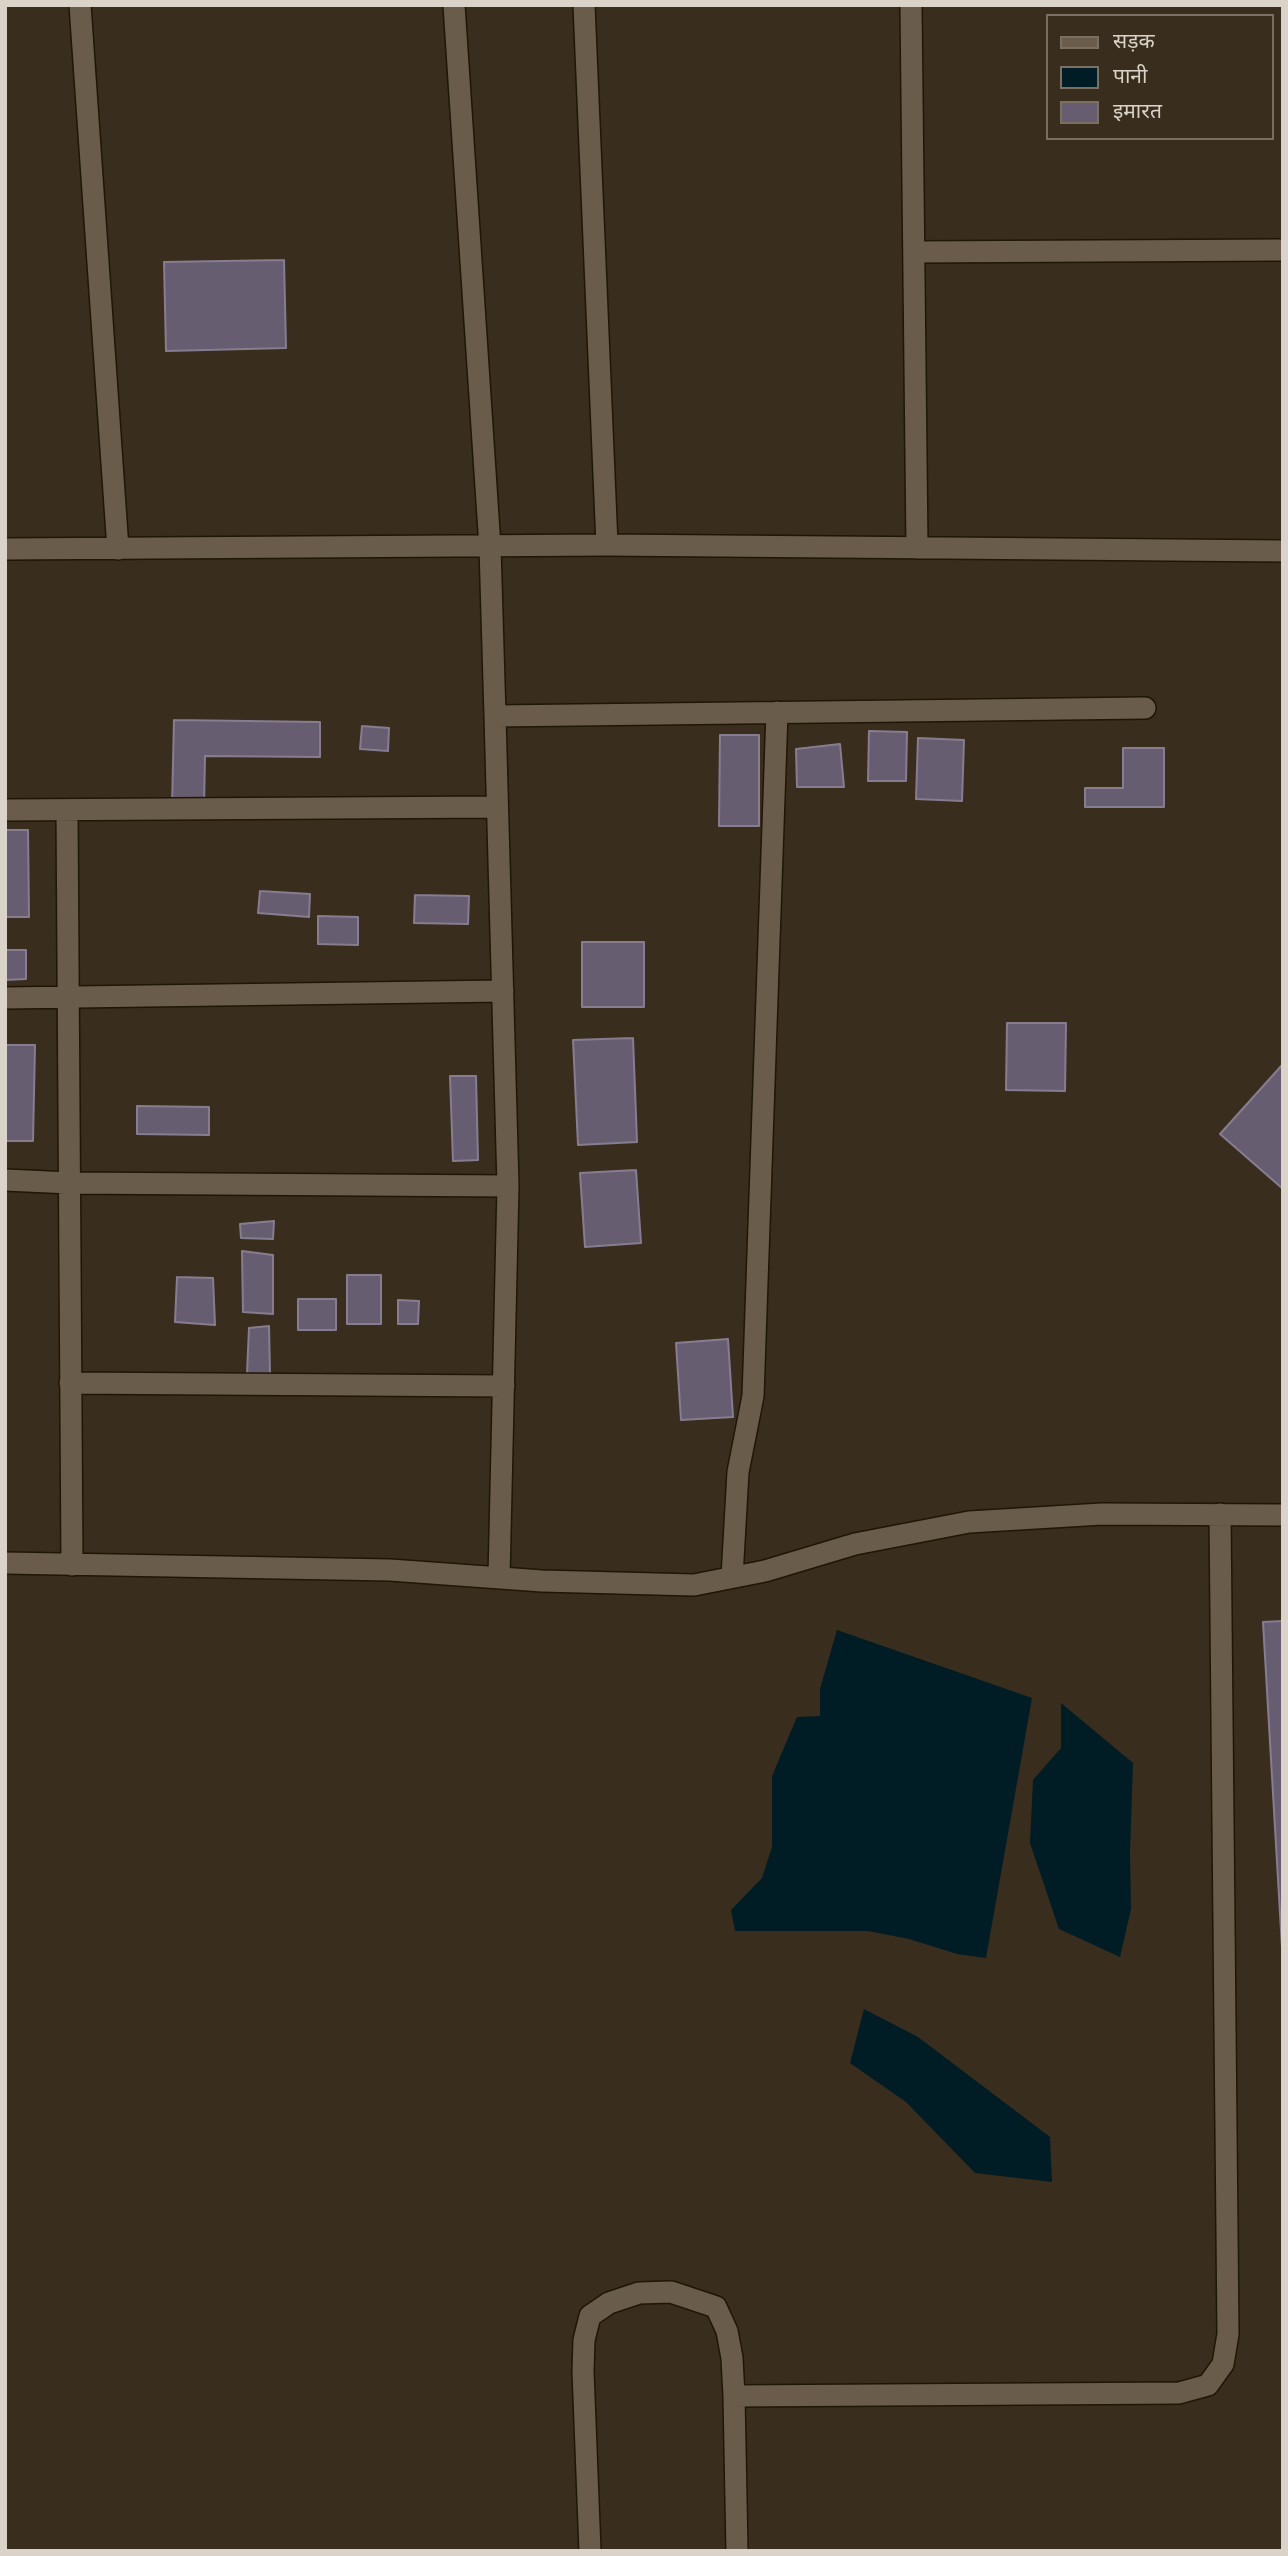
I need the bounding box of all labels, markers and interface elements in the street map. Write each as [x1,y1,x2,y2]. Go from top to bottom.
legend [1046,14,1274,140]
text: सड़क [1113,29,1155,57]
text: पानी [1113,64,1147,92]
text: इमारत [1113,99,1162,127]

